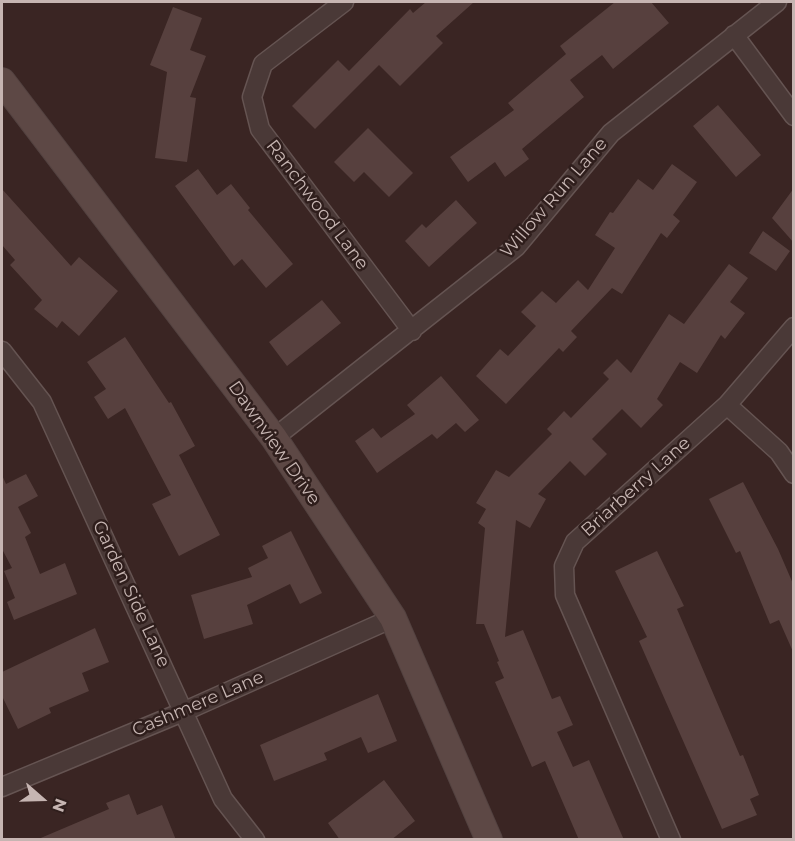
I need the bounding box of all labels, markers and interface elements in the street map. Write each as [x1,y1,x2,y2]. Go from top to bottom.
street label: Willow Run Lane [496,134,612,262]
street label: Ranchwood Lane [261,136,373,274]
street label: Dawnview Drive [223,377,325,509]
street label: Briarberry Lane [577,432,695,542]
street label: Garden Side Lane [88,517,174,671]
street label: Cashmere Lane [129,667,267,741]
north arrow [12,769,72,829]
text: N [48,796,71,815]

